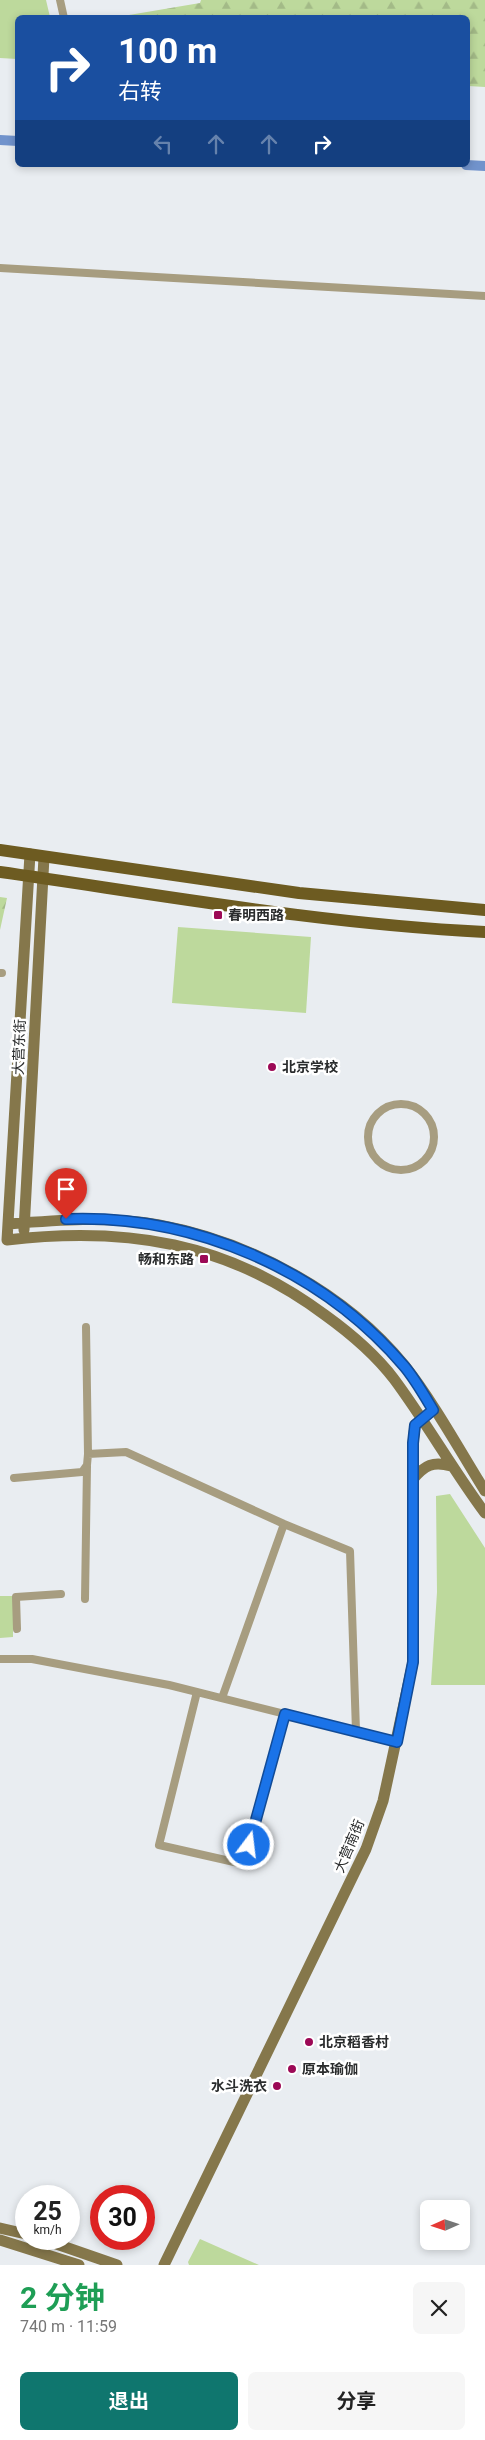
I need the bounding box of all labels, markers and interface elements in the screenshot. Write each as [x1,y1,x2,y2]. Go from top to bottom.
text: 100 m [118,31,217,72]
icon: right [35,35,100,100]
text: 右转 [118,79,162,104]
icon: left [149,130,177,158]
icon: ahead [202,130,230,158]
icon: ahead [255,130,283,158]
icon: right [308,130,336,158]
place label: 春明西路 [228,907,284,923]
marker: 春明西路 [212,909,224,921]
street label: 大营东街 [10,1019,28,1075]
place label: 北京学校 [282,1059,338,1075]
marker: 北京学校 [266,1061,278,1073]
pin [45,1168,87,1219]
icon: arrive [52,1175,80,1203]
place label: 畅和东路 [138,1251,194,1267]
marker: 畅和东路 [198,1253,210,1265]
street label: 大营南街 [331,1817,367,1875]
position arrow [222,1818,274,1870]
place label: 北京稻香村 [319,2034,389,2050]
marker: 北京稻香村 [303,2036,315,2048]
place label: 原本瑜伽 [302,2061,358,2077]
marker: 原本瑜伽 [286,2063,298,2075]
place label: 水斗洗衣 [211,2078,267,2094]
marker: 水斗洗衣 [271,2080,283,2092]
speed limit sign: 30 [90,2185,155,2250]
text: 25 [33,2197,62,2226]
north arrow [420,2200,470,2250]
map controls [420,2200,470,2250]
text: km/h [33,2223,62,2237]
text: 2 分钟 [20,2280,105,2315]
button: close [413,2282,465,2334]
text: 740 m · 11:59 [20,2317,117,2336]
button: 退出 [20,2372,238,2430]
button: 分享 [248,2372,465,2430]

